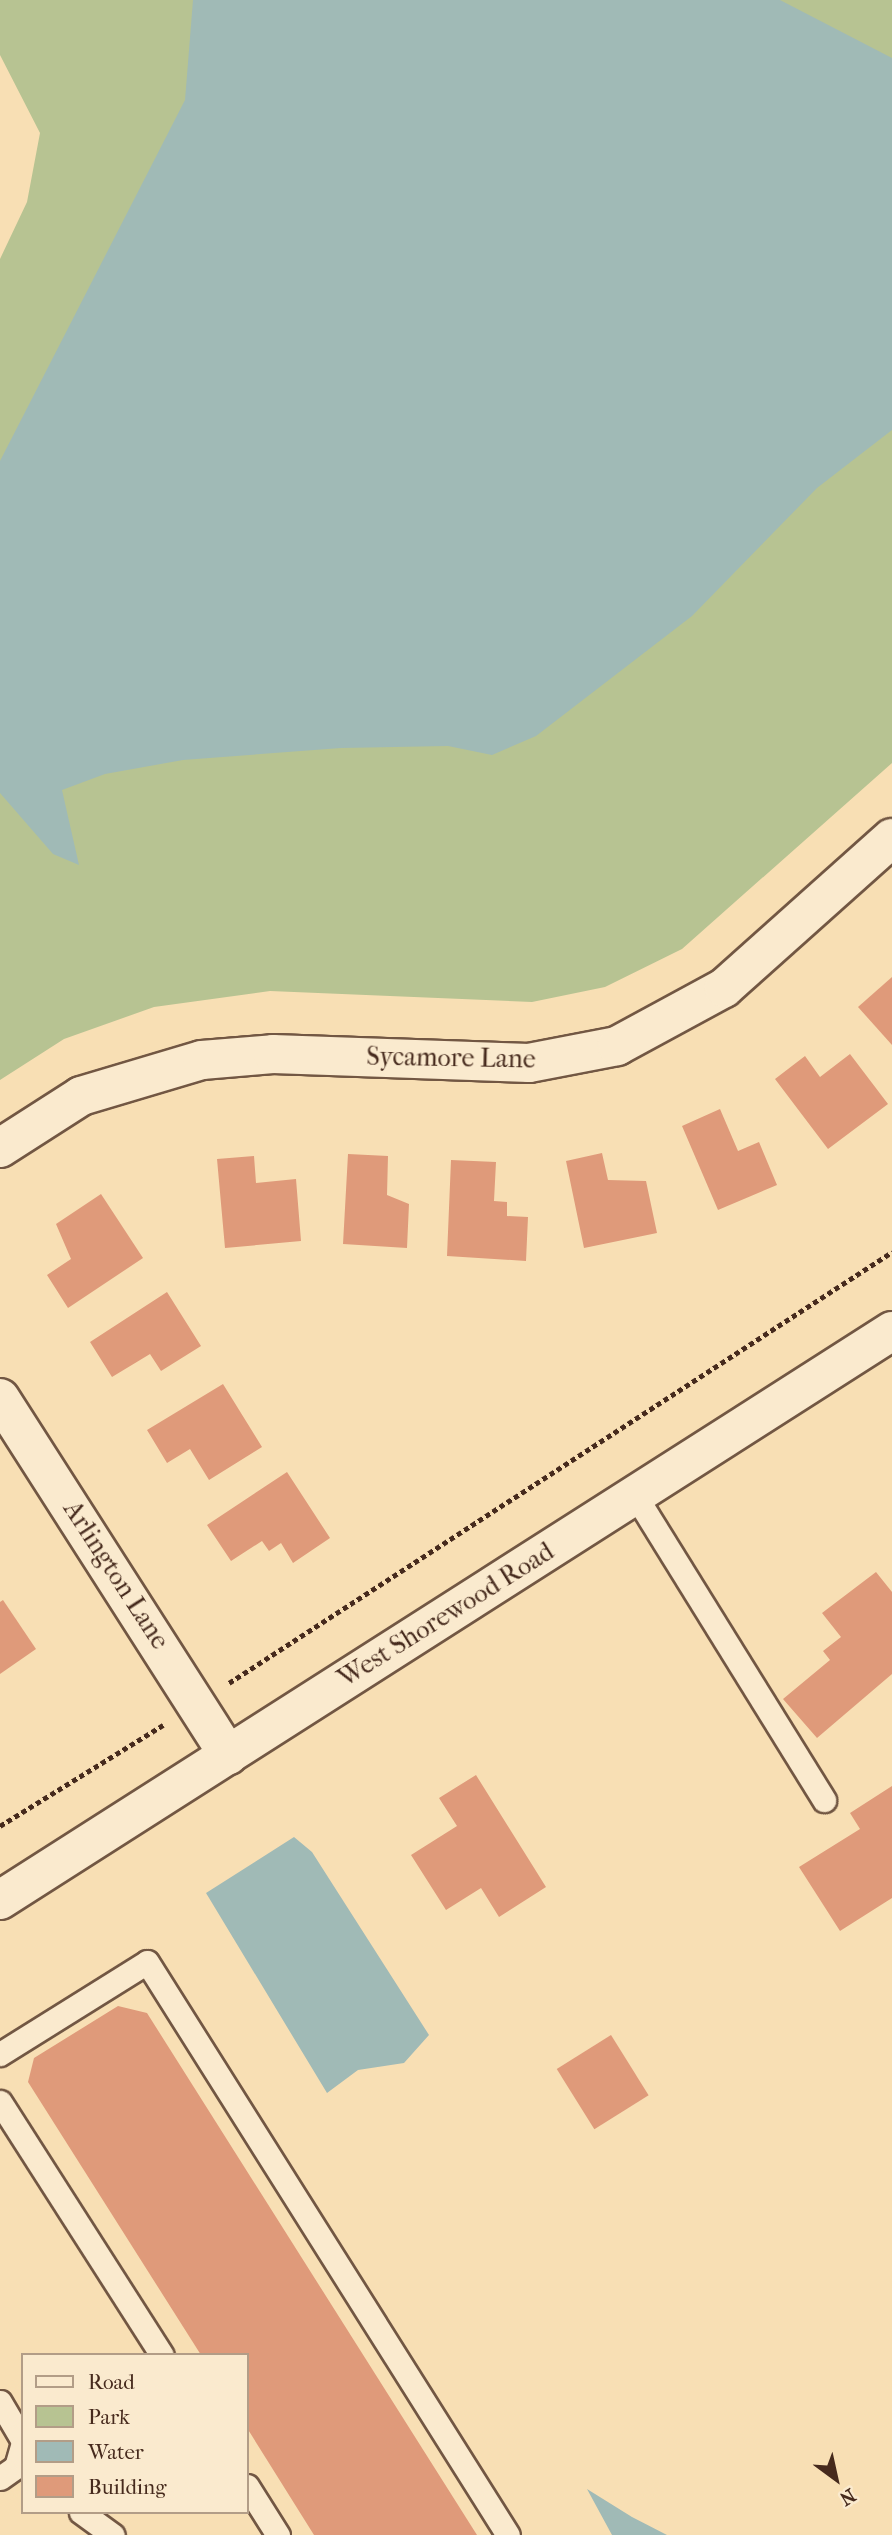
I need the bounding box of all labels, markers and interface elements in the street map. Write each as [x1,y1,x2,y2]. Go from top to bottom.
street label: Sycamore Lane [366,1041,536,1075]
street label: Arlington Lane [56,1495,176,1655]
street label: West Shorewood Road [332,1536,560,1694]
legend [21,2353,248,2514]
text: Road [88,2370,135,2394]
text: Park [88,2405,130,2429]
text: Water [88,2440,144,2464]
north arrow [801,2444,871,2514]
text: Building [88,2475,166,2499]
text: N [835,2483,859,2510]

